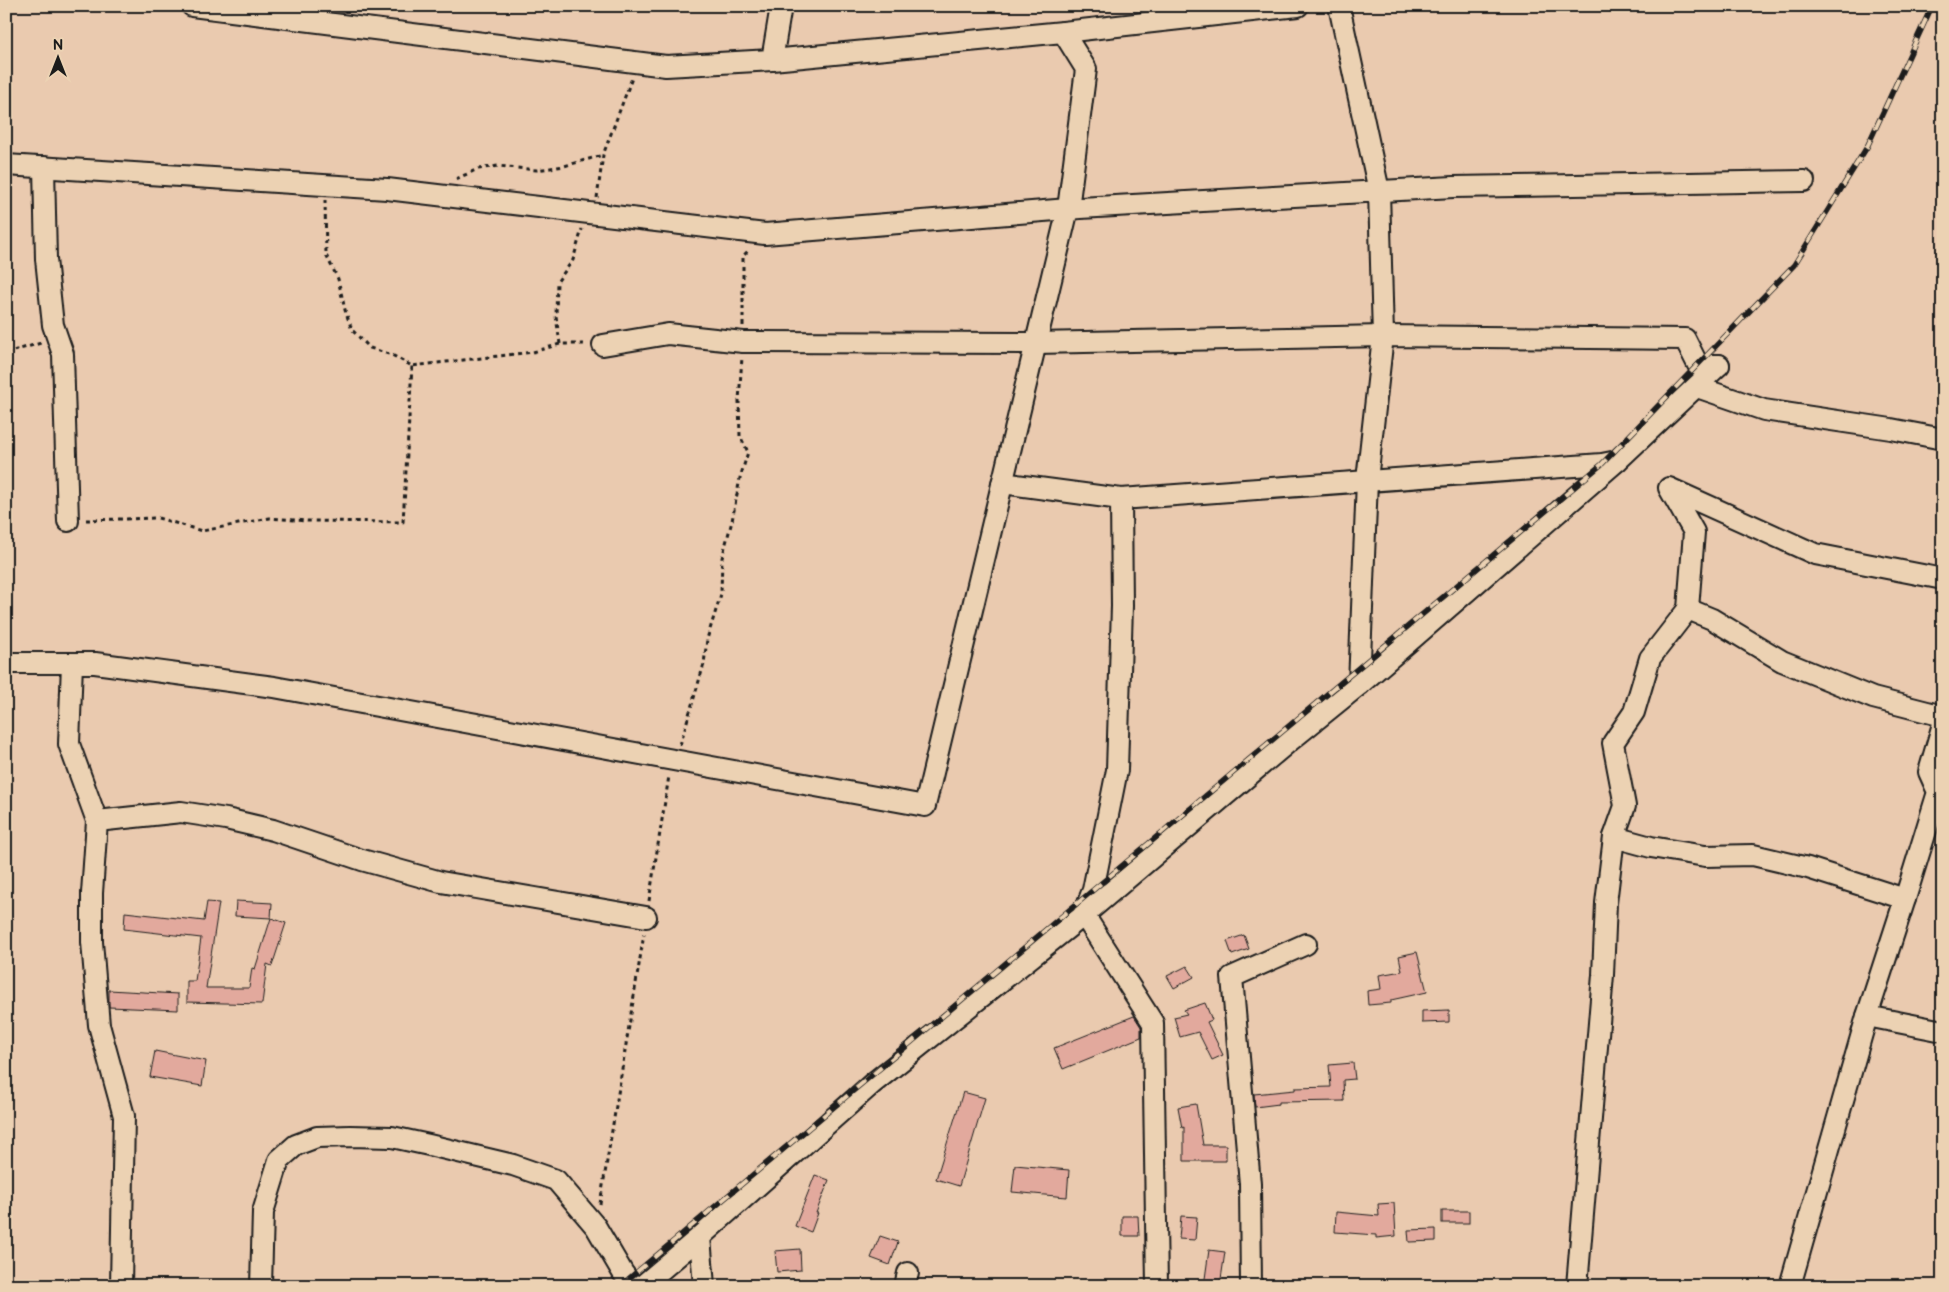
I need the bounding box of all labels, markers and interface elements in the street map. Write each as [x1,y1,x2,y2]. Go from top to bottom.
north arrow [32,32,82,82]
text: N [53,37,63,54]

